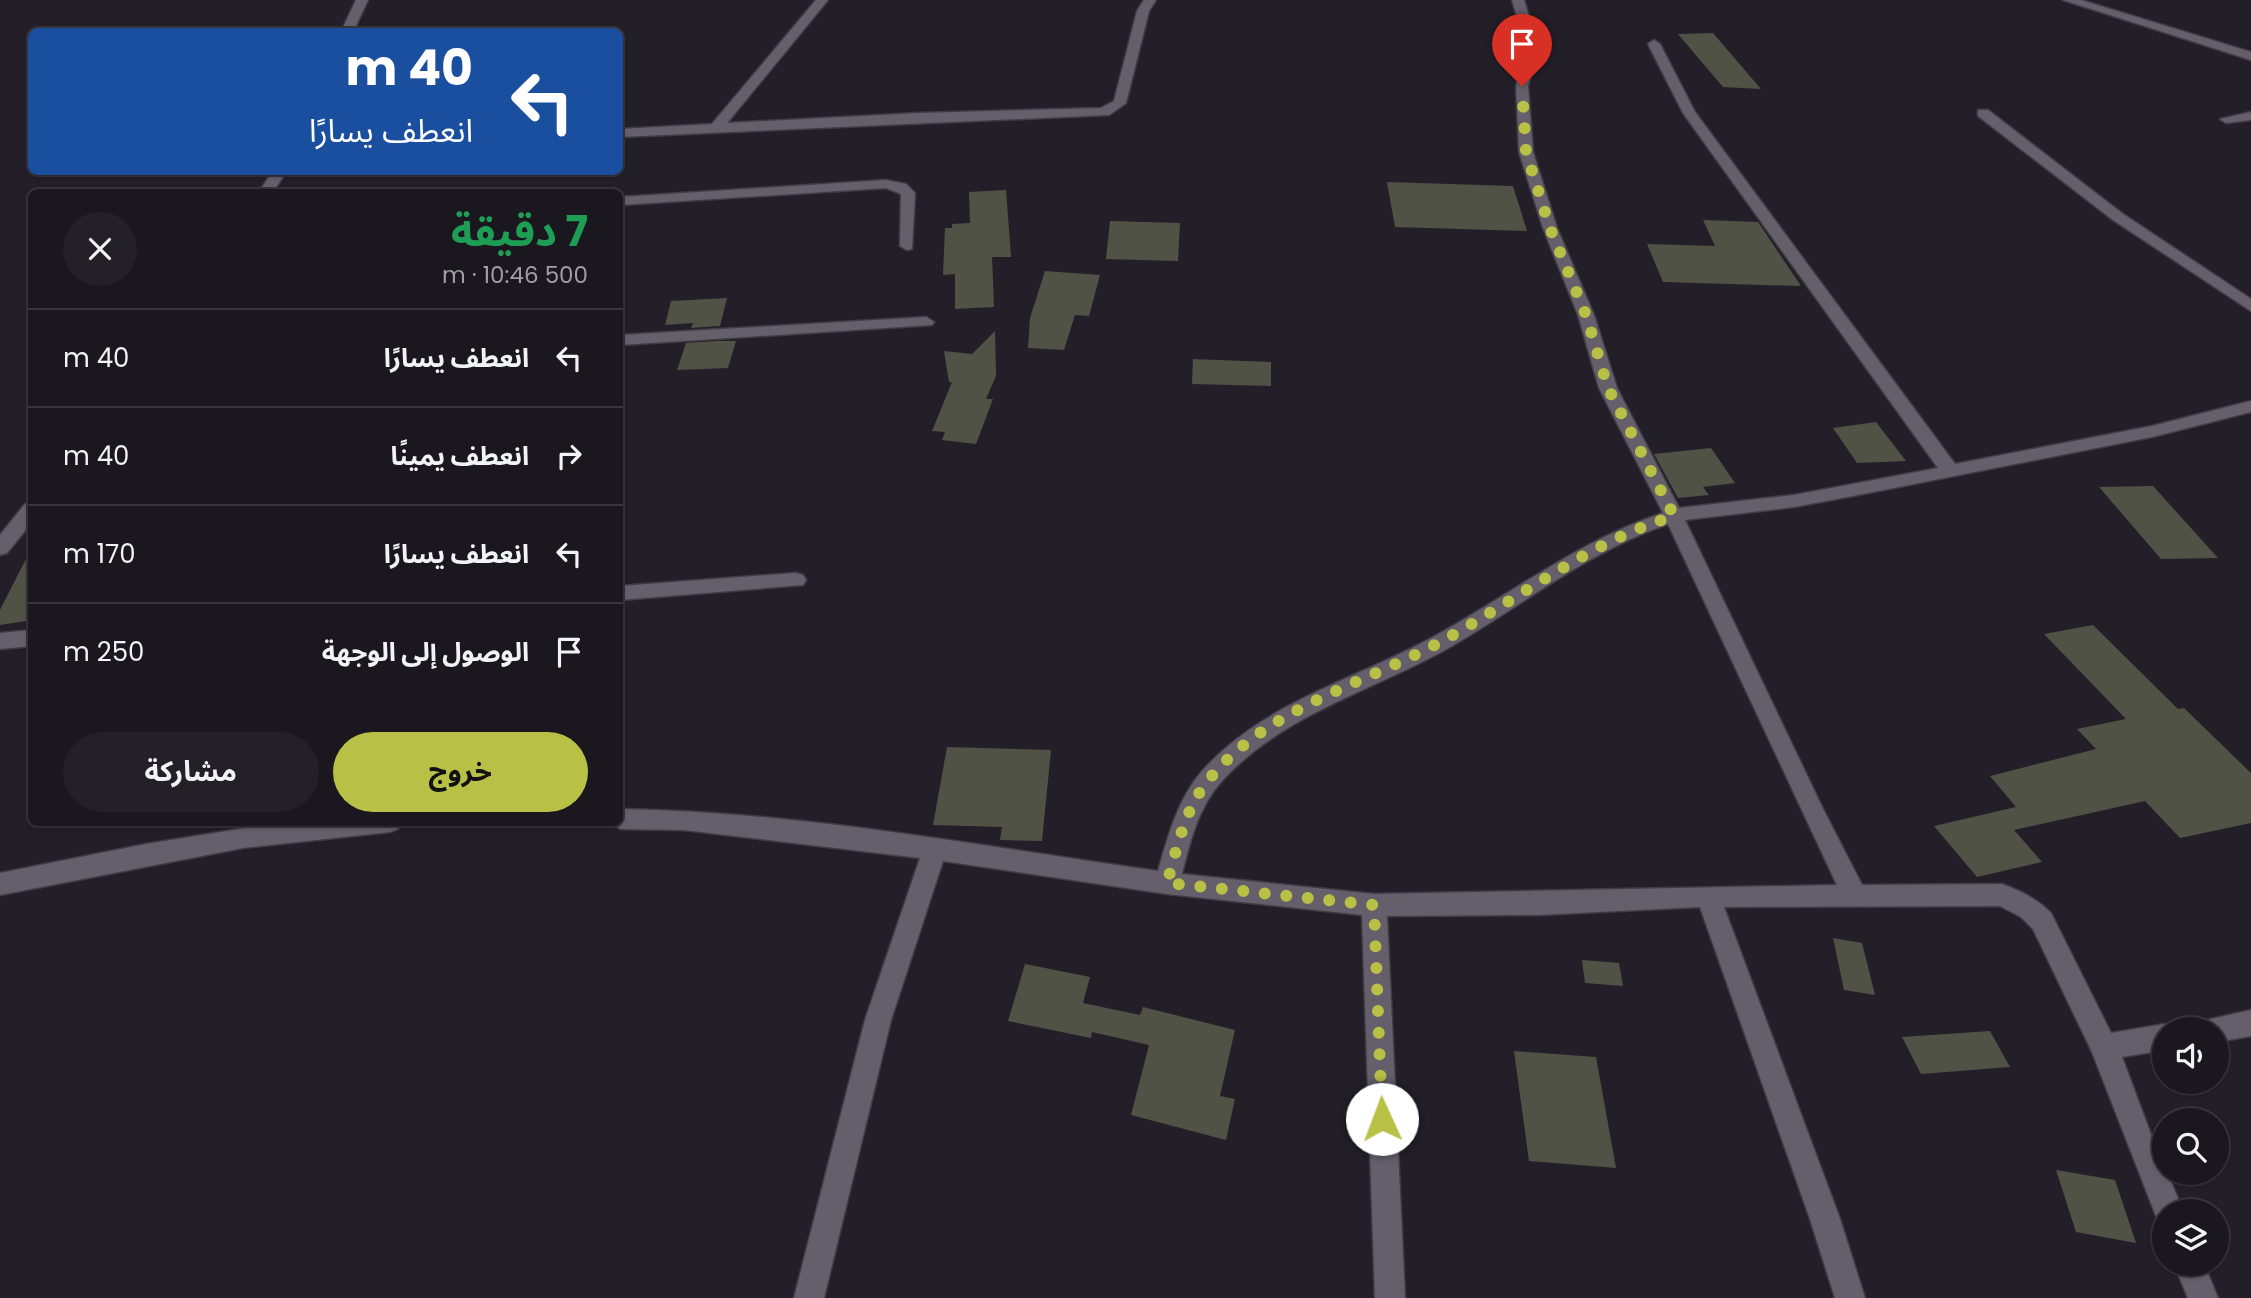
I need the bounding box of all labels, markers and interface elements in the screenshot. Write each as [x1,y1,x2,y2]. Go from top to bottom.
pin [1492,14,1552,86]
icon: arrive [1503,25,1541,63]
text: 40 m [346,34,473,102]
icon: left [497,56,588,147]
text: انعطف يسارًا [309,108,473,153]
text: 7 دقيقة [451,202,588,261]
button: close [63,212,137,286]
text: 500 m · 10:46 [442,259,588,291]
icon: left [550,339,588,377]
text: 40 m [63,340,129,376]
text: انعطف يسارًا [384,340,529,376]
icon: right [550,437,588,475]
text: 40 m [63,438,129,474]
text: انعطف يمينًا [391,438,529,474]
icon: left [550,535,588,573]
text: 170 m [63,536,136,572]
text: انعطف يسارًا [384,536,529,572]
icon: arrive [550,633,588,671]
text: 250 m [63,634,144,670]
text: الوصول إلى الوجهة [322,634,529,670]
button: مشاركة [63,732,319,812]
button: خروج [333,732,588,812]
map controls [2152,1017,2229,1276]
button: sound [2152,1017,2229,1094]
position arrow [1345,1082,1419,1156]
button: search [2152,1108,2229,1185]
button: layers [2152,1199,2229,1276]

